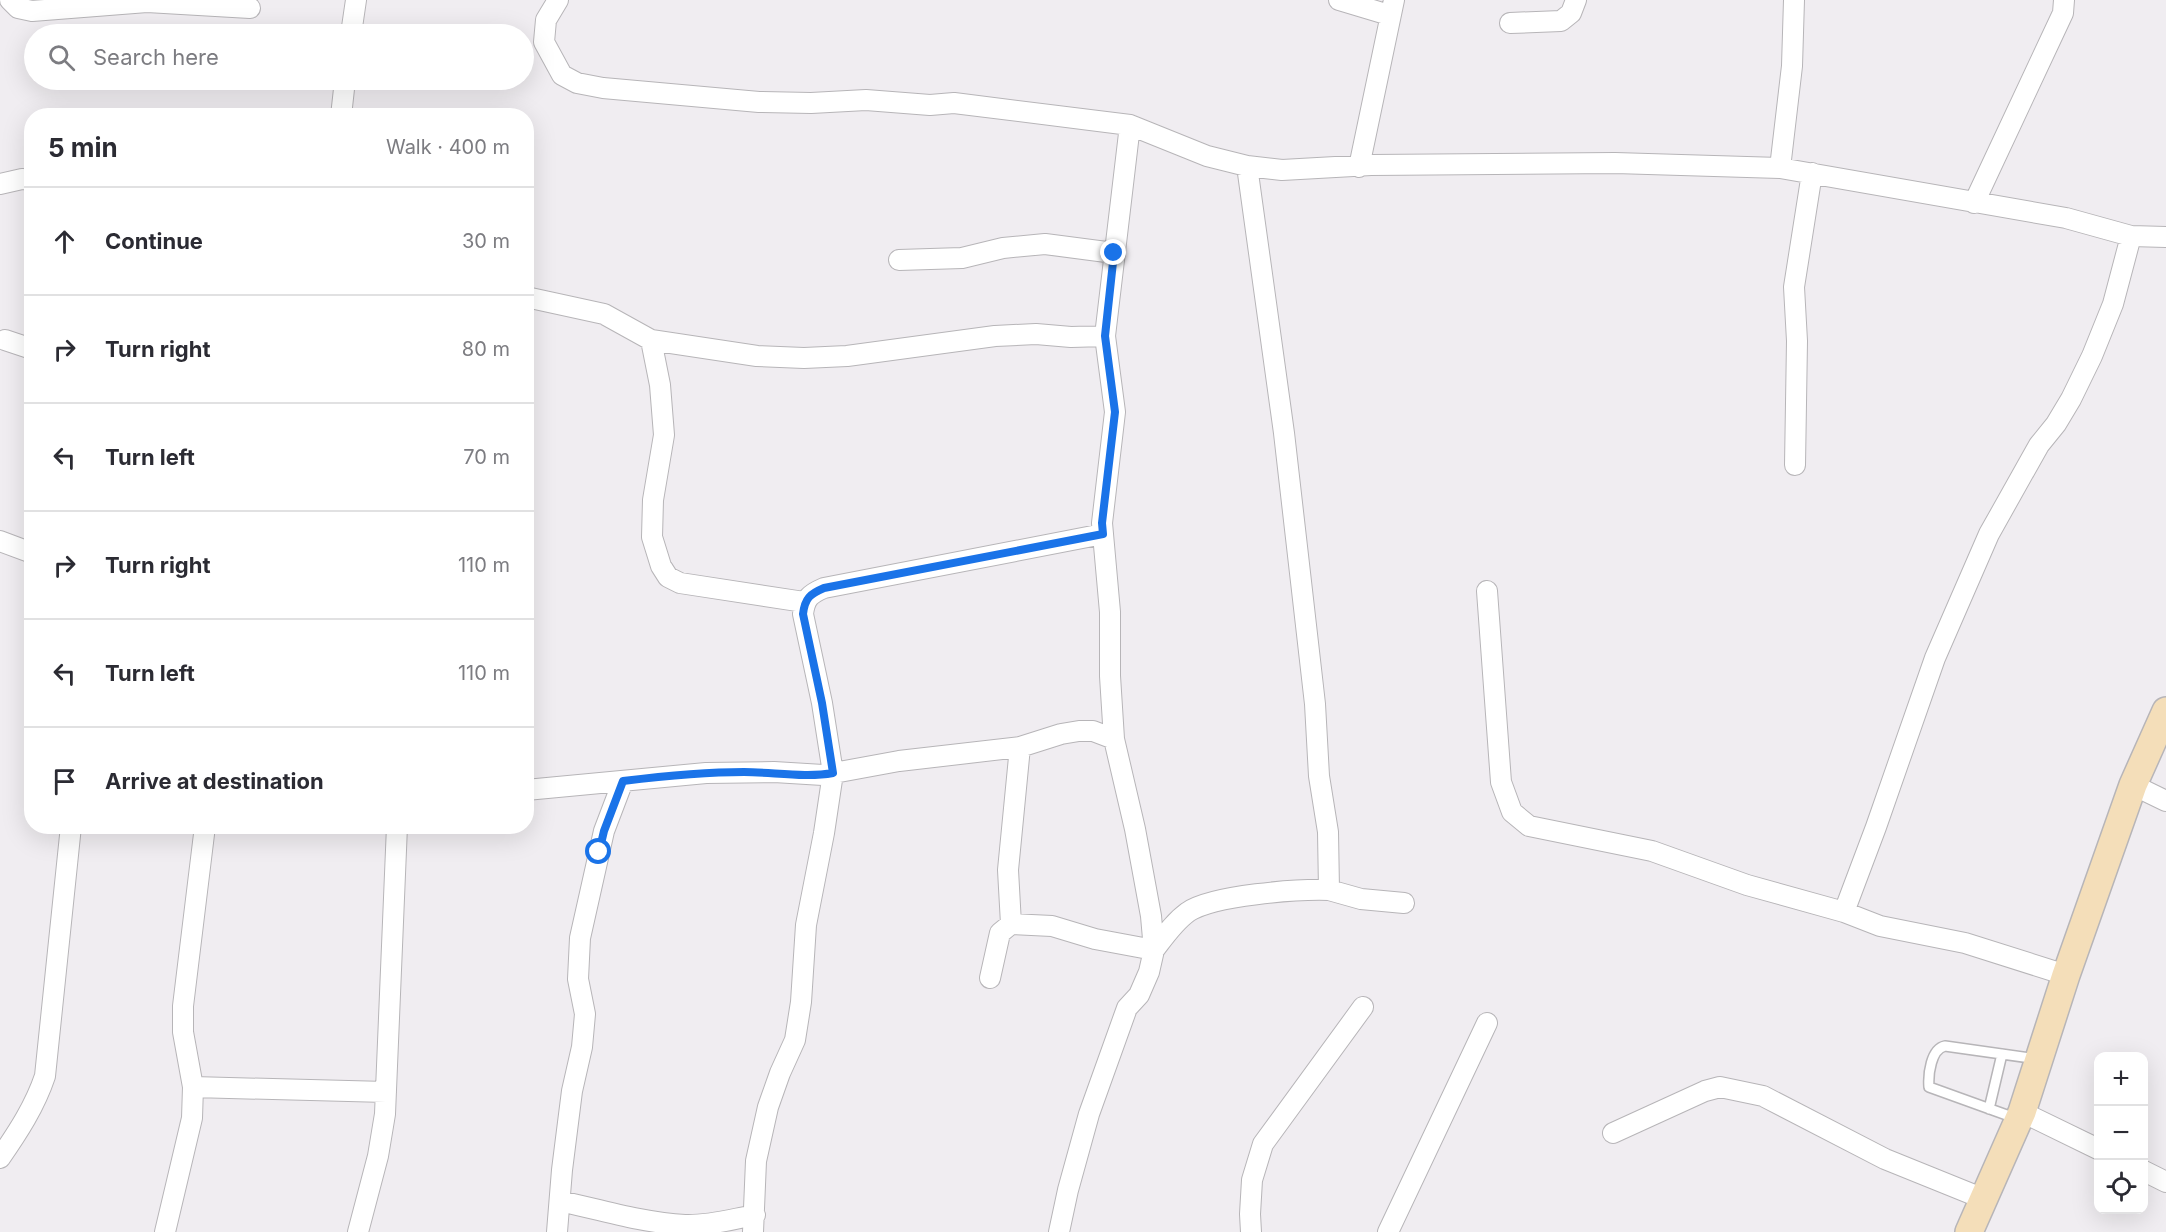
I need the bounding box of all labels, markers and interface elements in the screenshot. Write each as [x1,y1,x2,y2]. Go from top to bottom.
search box [24,24,534,90]
icon: search [45,41,78,74]
text: Search here [93,44,219,70]
text: 5 min [48,132,118,163]
text: Walk · 400 m [386,135,510,159]
icon: ahead [48,225,81,258]
text: Continue [105,228,203,254]
text: 30 m [462,229,510,253]
route end [1100,239,1126,265]
icon: right [48,333,81,366]
text: Turn right [105,336,211,362]
text: 80 m [462,337,510,361]
icon: left [48,441,81,474]
text: Turn left [105,444,195,470]
text: 70 m [463,445,510,469]
icon: right [48,549,81,582]
text: Turn right [105,552,211,578]
text: 110 m [458,553,510,577]
icon: left [48,657,81,690]
text: Turn left [105,660,195,686]
text: 110 m [458,661,510,685]
icon: arrive [48,765,81,798]
text: Arrive at destination [105,768,324,794]
route start [585,838,611,864]
map controls [2094,1052,2148,1214]
button: + [2094,1052,2148,1106]
button: − [2094,1106,2148,1160]
button: locate [2094,1160,2148,1214]

